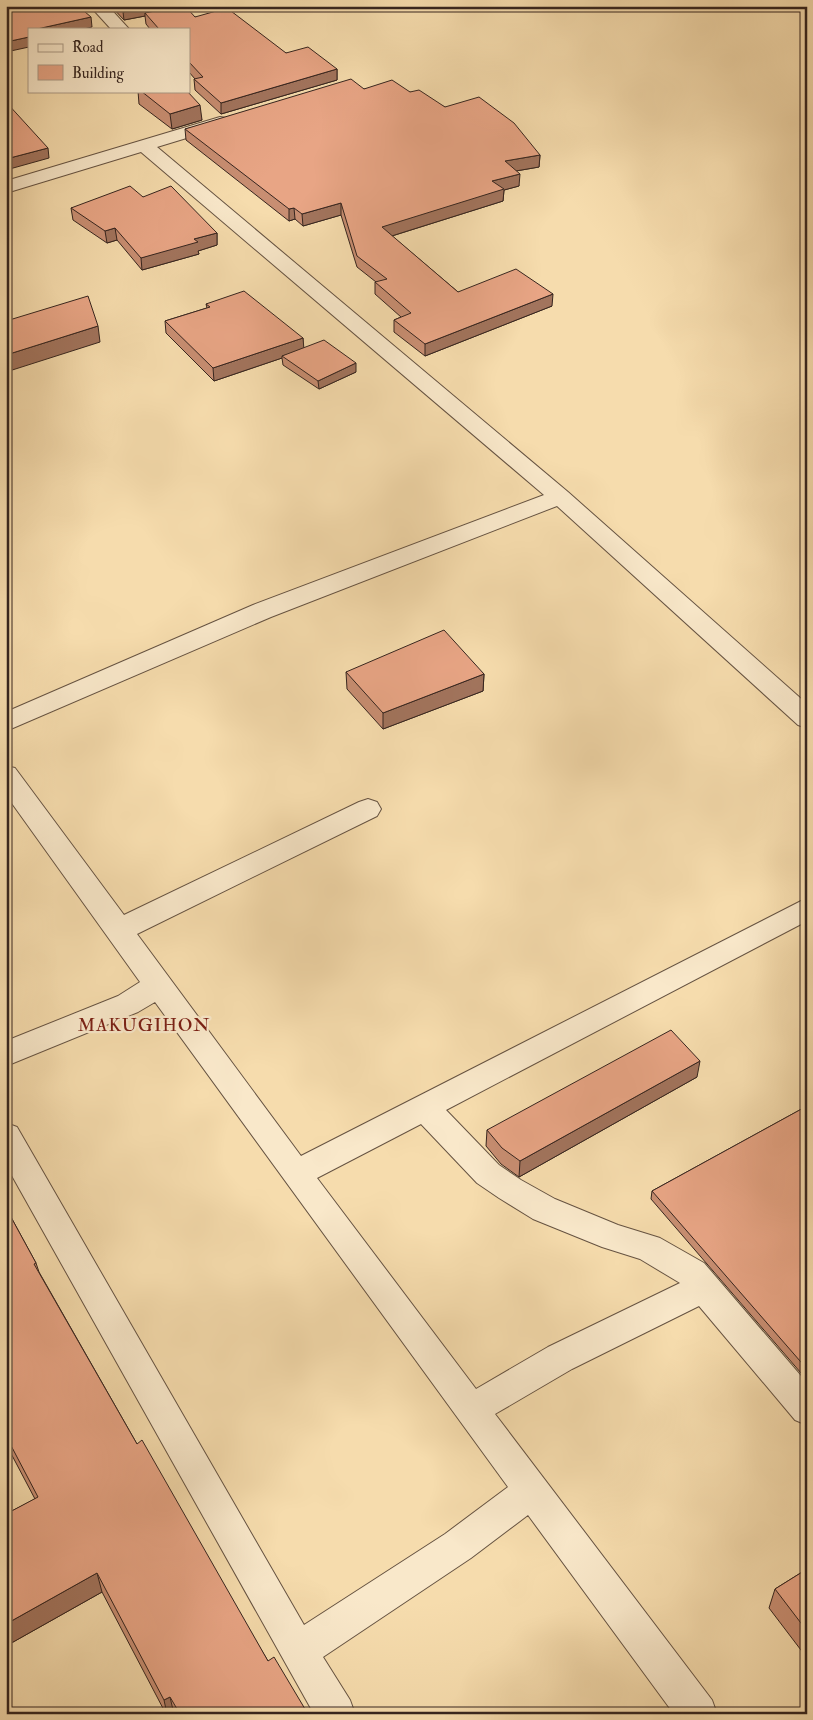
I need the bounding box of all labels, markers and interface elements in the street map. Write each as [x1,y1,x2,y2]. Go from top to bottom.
legend [28,28,190,92]
text: Road [72,38,104,57]
text: Building [72,64,124,83]
district label: MAKUGIHON [78,1014,210,1037]

